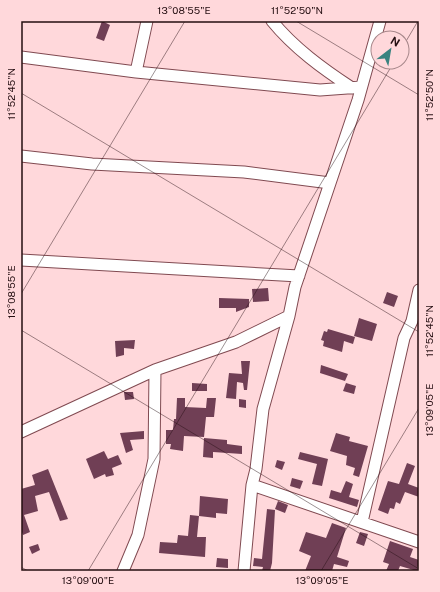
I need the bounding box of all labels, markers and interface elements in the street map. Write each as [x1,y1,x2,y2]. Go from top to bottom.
text: 13°08'55"E [157,4,211,16]
text: 11°52'50"N [271,4,323,16]
north arrow [370,30,410,70]
text: N [388,34,402,49]
text: 11°52'45"N [5,68,17,120]
text: 11°52'50"N [423,69,435,121]
text: 13°08'55"E [5,265,17,319]
text: 11°52'45"N [423,305,435,357]
text: 13°09'05"E [423,384,435,436]
text: 13°09'00"E [62,574,114,586]
text: 13°09'05"E [296,574,348,586]

